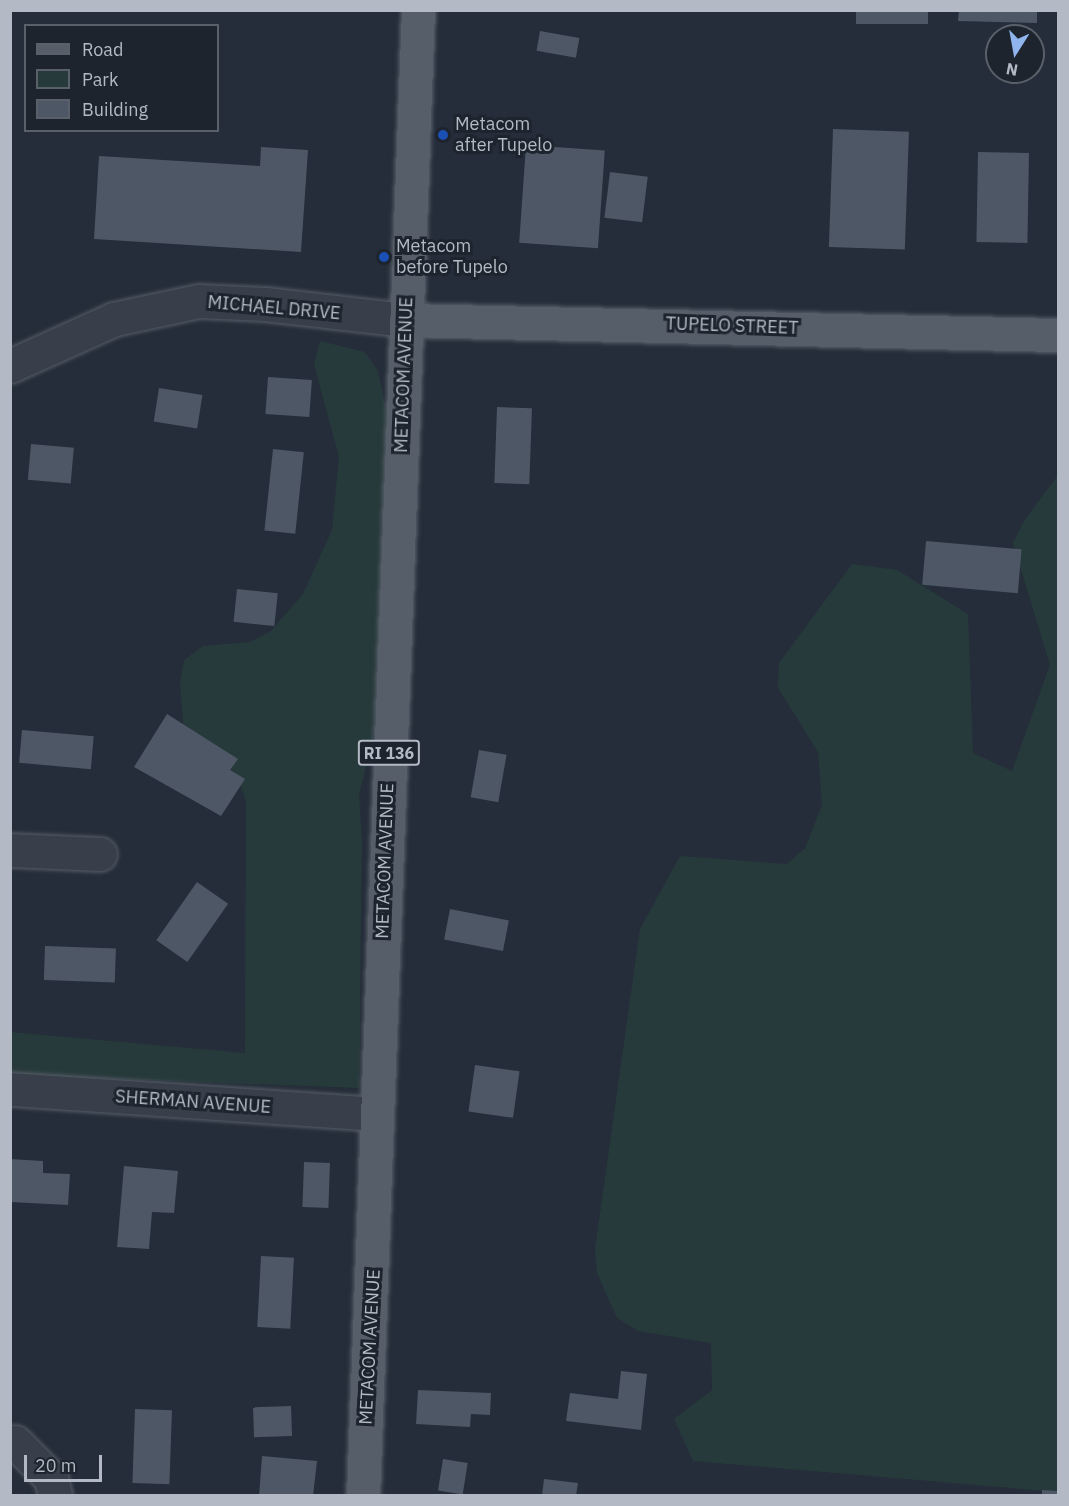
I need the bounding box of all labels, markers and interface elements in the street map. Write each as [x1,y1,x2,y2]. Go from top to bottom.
legend [24,24,219,132]
north arrow [985,24,1045,84]
text: Road [82,38,123,61]
text: N [1004,59,1020,81]
text: Park [82,68,118,91]
text: Building [82,98,148,121]
place label: Metacom after Tupelo [455,114,552,156]
marker: Metacom after Tupelo [436,128,450,142]
place label: Metacom before Tupelo [396,236,508,278]
marker: Metacom before Tupelo [377,250,391,264]
street label: MICHAEL DRIVE [207,291,341,325]
street label: METACOM AVENUE [390,297,418,453]
street label: TUPELO STREET [665,313,799,339]
road number: RI 136 [358,740,420,766]
street label: METACOM AVENUE [371,783,399,939]
street label: SHERMAN AVENUE [114,1086,272,1118]
street label: METACOM AVENUE [355,1269,385,1425]
scale bar [27,1443,105,1481]
text: 20 m [35,1454,77,1477]

